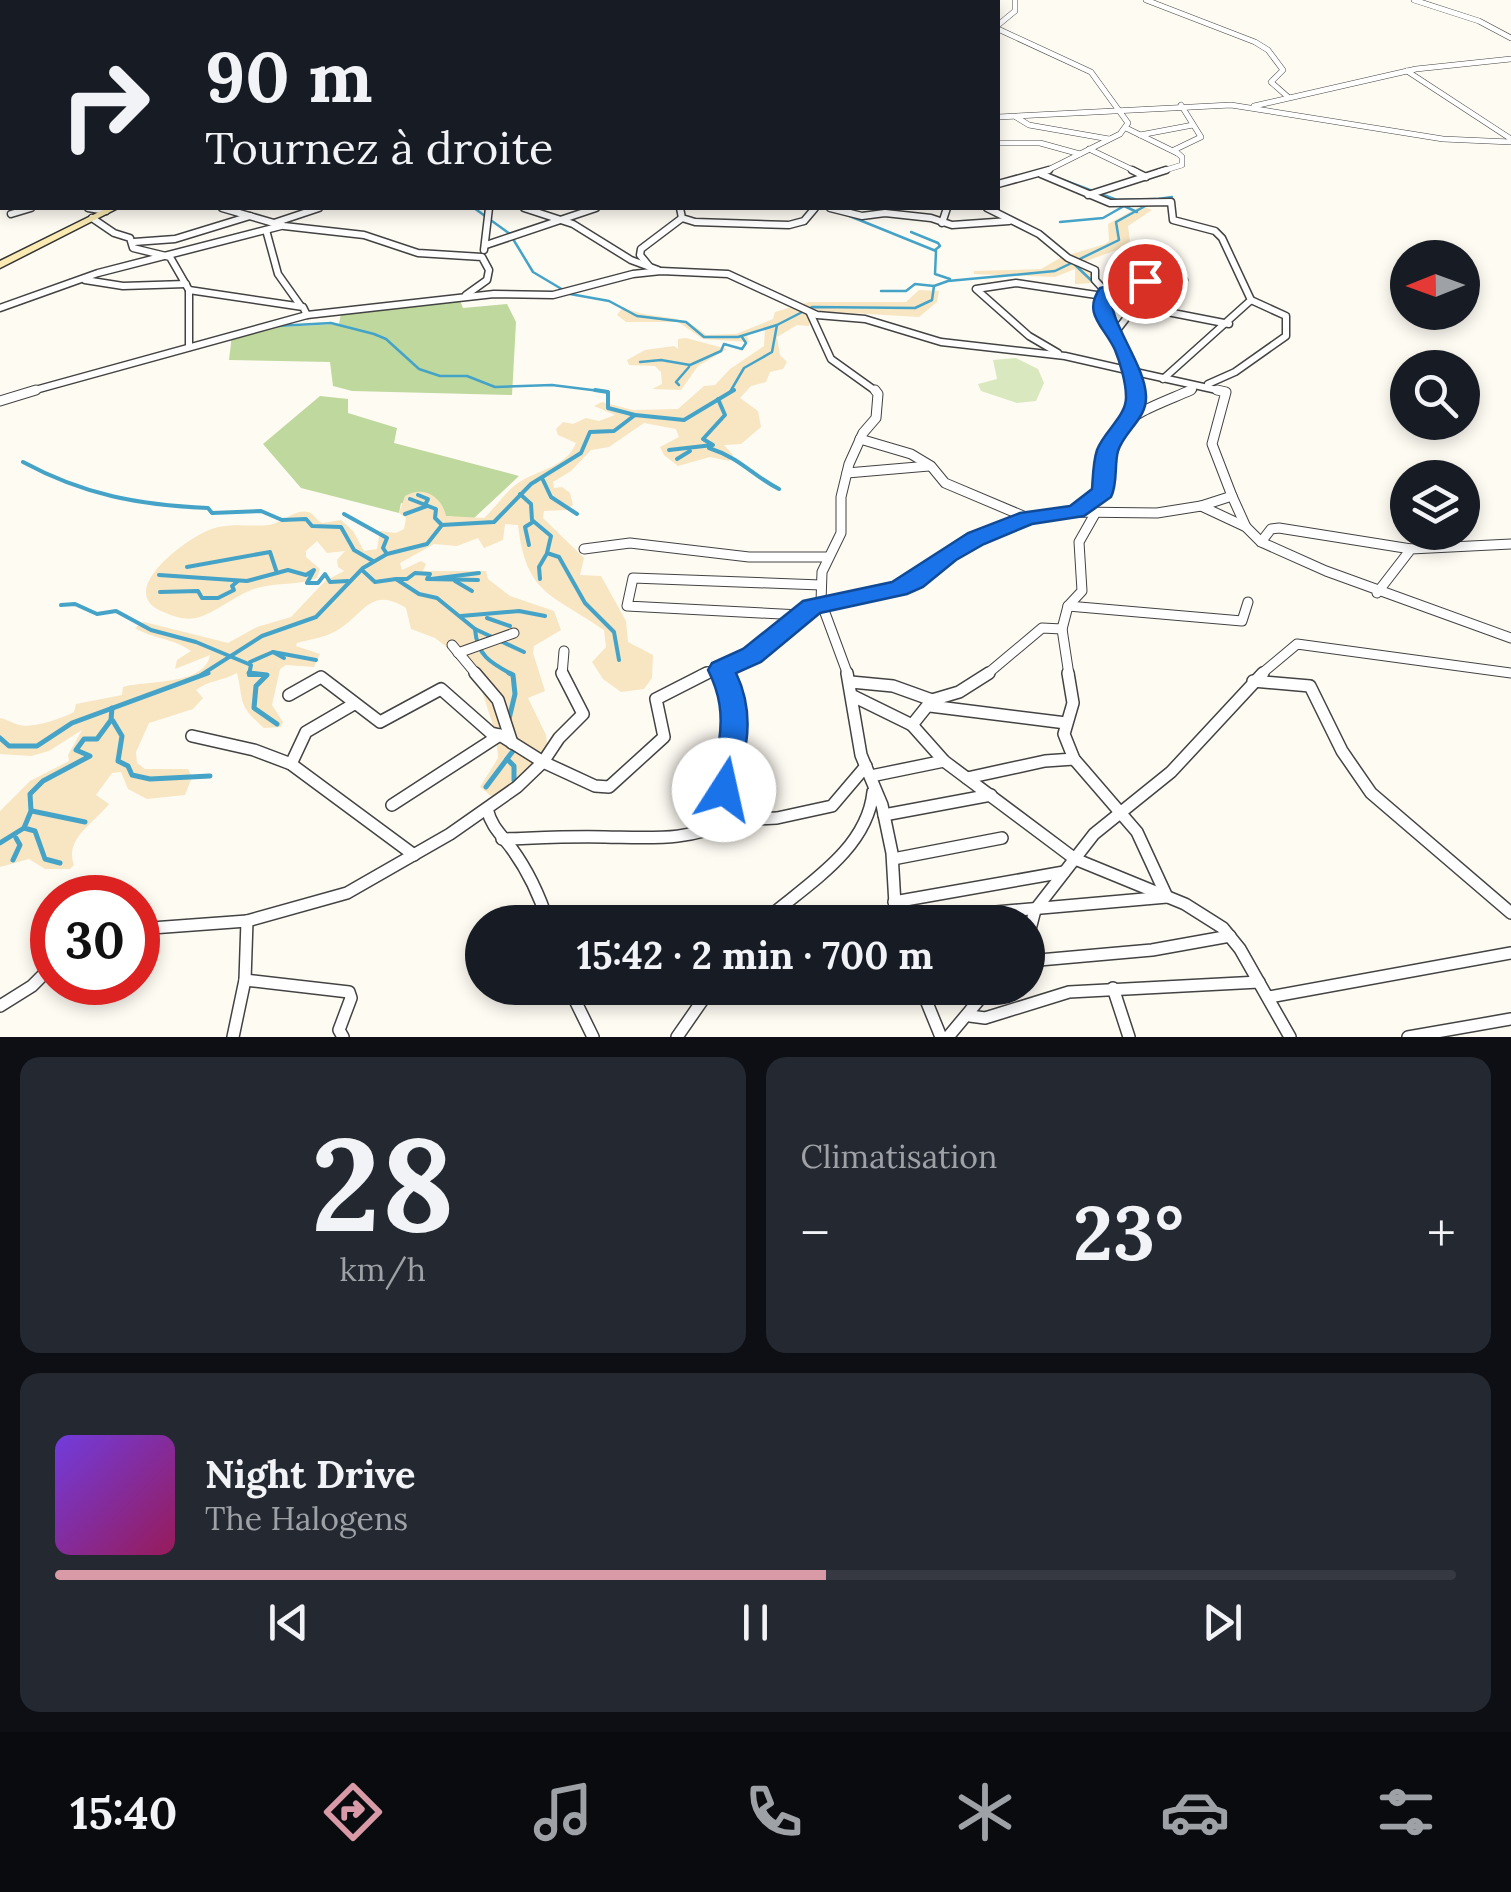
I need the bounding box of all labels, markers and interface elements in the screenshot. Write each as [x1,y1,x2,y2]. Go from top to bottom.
text: 90 m [205,32,373,121]
icon: right [40,40,170,170]
text: Tournez à droite [205,119,553,176]
pin [1103,239,1188,324]
north arrow [1390,240,1480,330]
map controls [1390,240,1480,550]
icon: arrive [1118,254,1173,309]
button: search [1390,350,1480,440]
button: layers [1390,460,1480,550]
position arrow [672,738,776,842]
speed limit sign: 30 [30,875,160,1005]
text: 15:42 · 2 min · 700 m [577,931,933,979]
text: 28 [311,1100,455,1267]
text: Climatisation [801,1136,997,1177]
text: 23° [1073,1185,1184,1281]
text: − [801,1198,830,1268]
text: + [1427,1198,1456,1268]
text: km/h [340,1249,426,1290]
text: Night Drive [205,1450,416,1498]
text: The Halogens [205,1498,408,1539]
icon: previous [261,1595,316,1650]
icon: pause [728,1595,783,1650]
icon: next [1195,1595,1250,1650]
icon: directions [318,1777,388,1847]
icon: music [528,1777,598,1847]
icon: phone [739,1777,809,1847]
icon: climate [950,1777,1020,1847]
icon: car [1160,1777,1230,1847]
icon: filters [1371,1777,1441,1847]
text: 15:40 [70,1784,177,1841]

